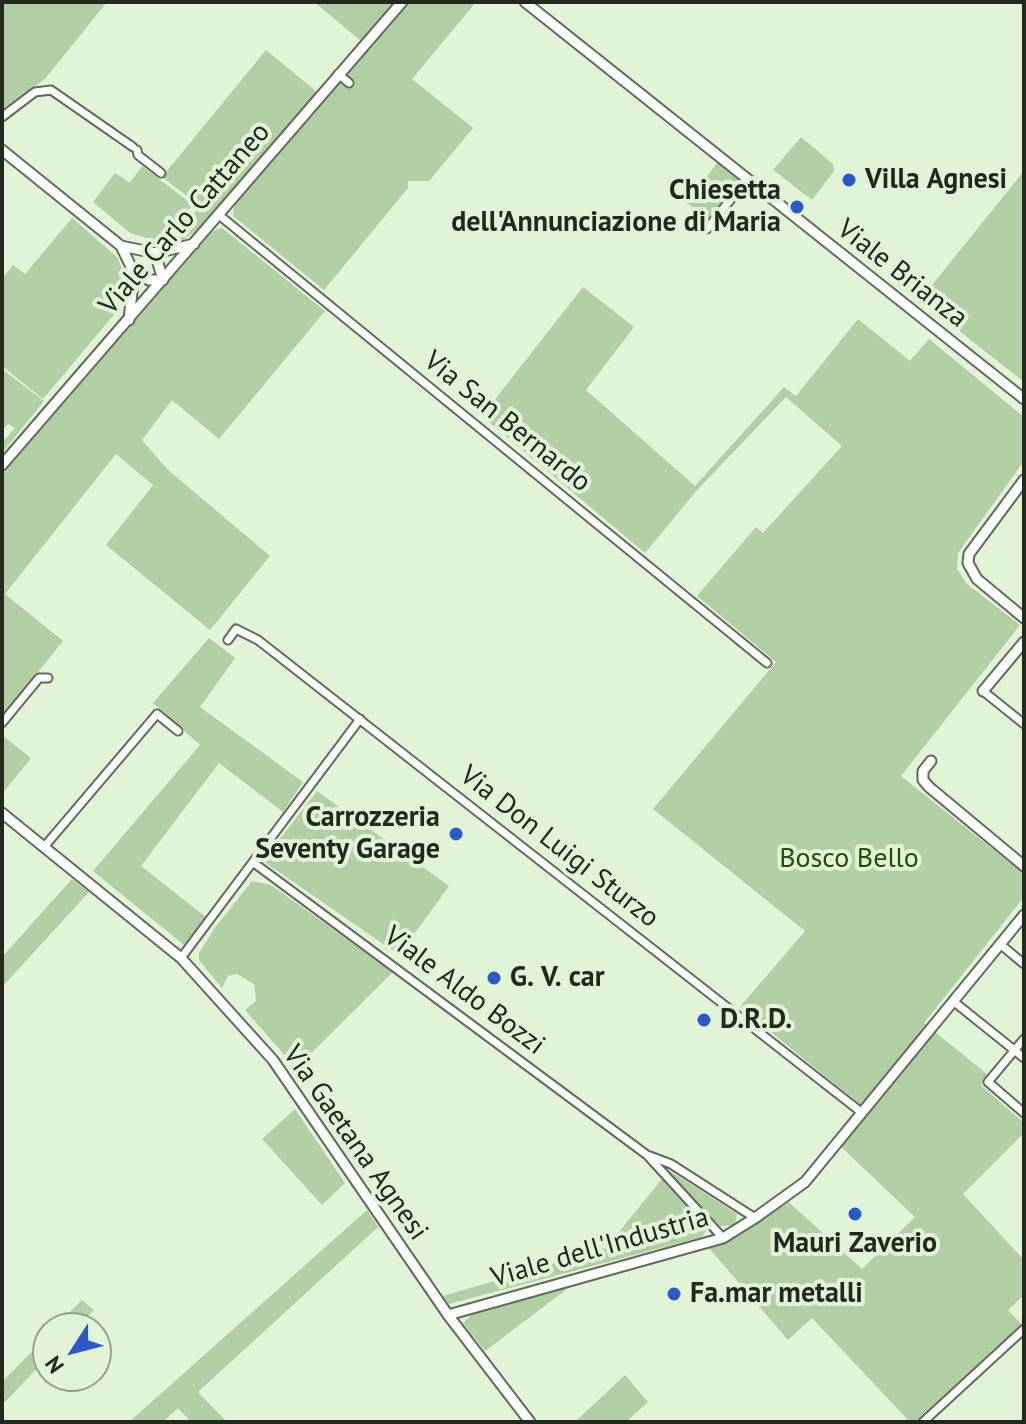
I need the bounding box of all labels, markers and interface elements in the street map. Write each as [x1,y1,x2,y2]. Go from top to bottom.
street label: Viale Carlo Cattaneo [93,116,277,322]
place label: Villa Agnesi [865,163,1007,197]
marker: Villa Agnesi [840,171,858,189]
place label: Chiesetta dell'Annunciazione di Maria [451,174,781,240]
marker: Chiesetta dell'Annunciazione di Maria [788,198,806,216]
street label: Viale Brianza [830,213,974,335]
street label: Via San Bernardo [417,344,597,500]
street label: Via Don Luigi Sturzo [453,759,665,935]
place label: Carrozzeria Seventy Garage [255,801,440,867]
marker: Carrozzeria Seventy Garage [447,825,465,843]
park label: Bosco Bello [779,842,919,876]
street label: Viale Aldo Bozzi [377,920,551,1062]
place label: G. V. car [510,961,605,995]
marker: G. V. car [485,969,503,987]
place label: D.R.D. [720,1003,792,1037]
marker: D.R.D. [695,1011,713,1029]
street label: Via Gaetana Agnesi [275,1039,435,1247]
street label: Viale dell'Industria [487,1201,713,1295]
marker: Mauri Zaverio [846,1205,864,1223]
place label: Mauri Zaverio [773,1227,937,1261]
place label: Fa.mar metalli [690,1277,863,1311]
marker: Fa.mar metalli [665,1285,683,1303]
north arrow [32,1312,112,1392]
text: N [39,1351,70,1379]

